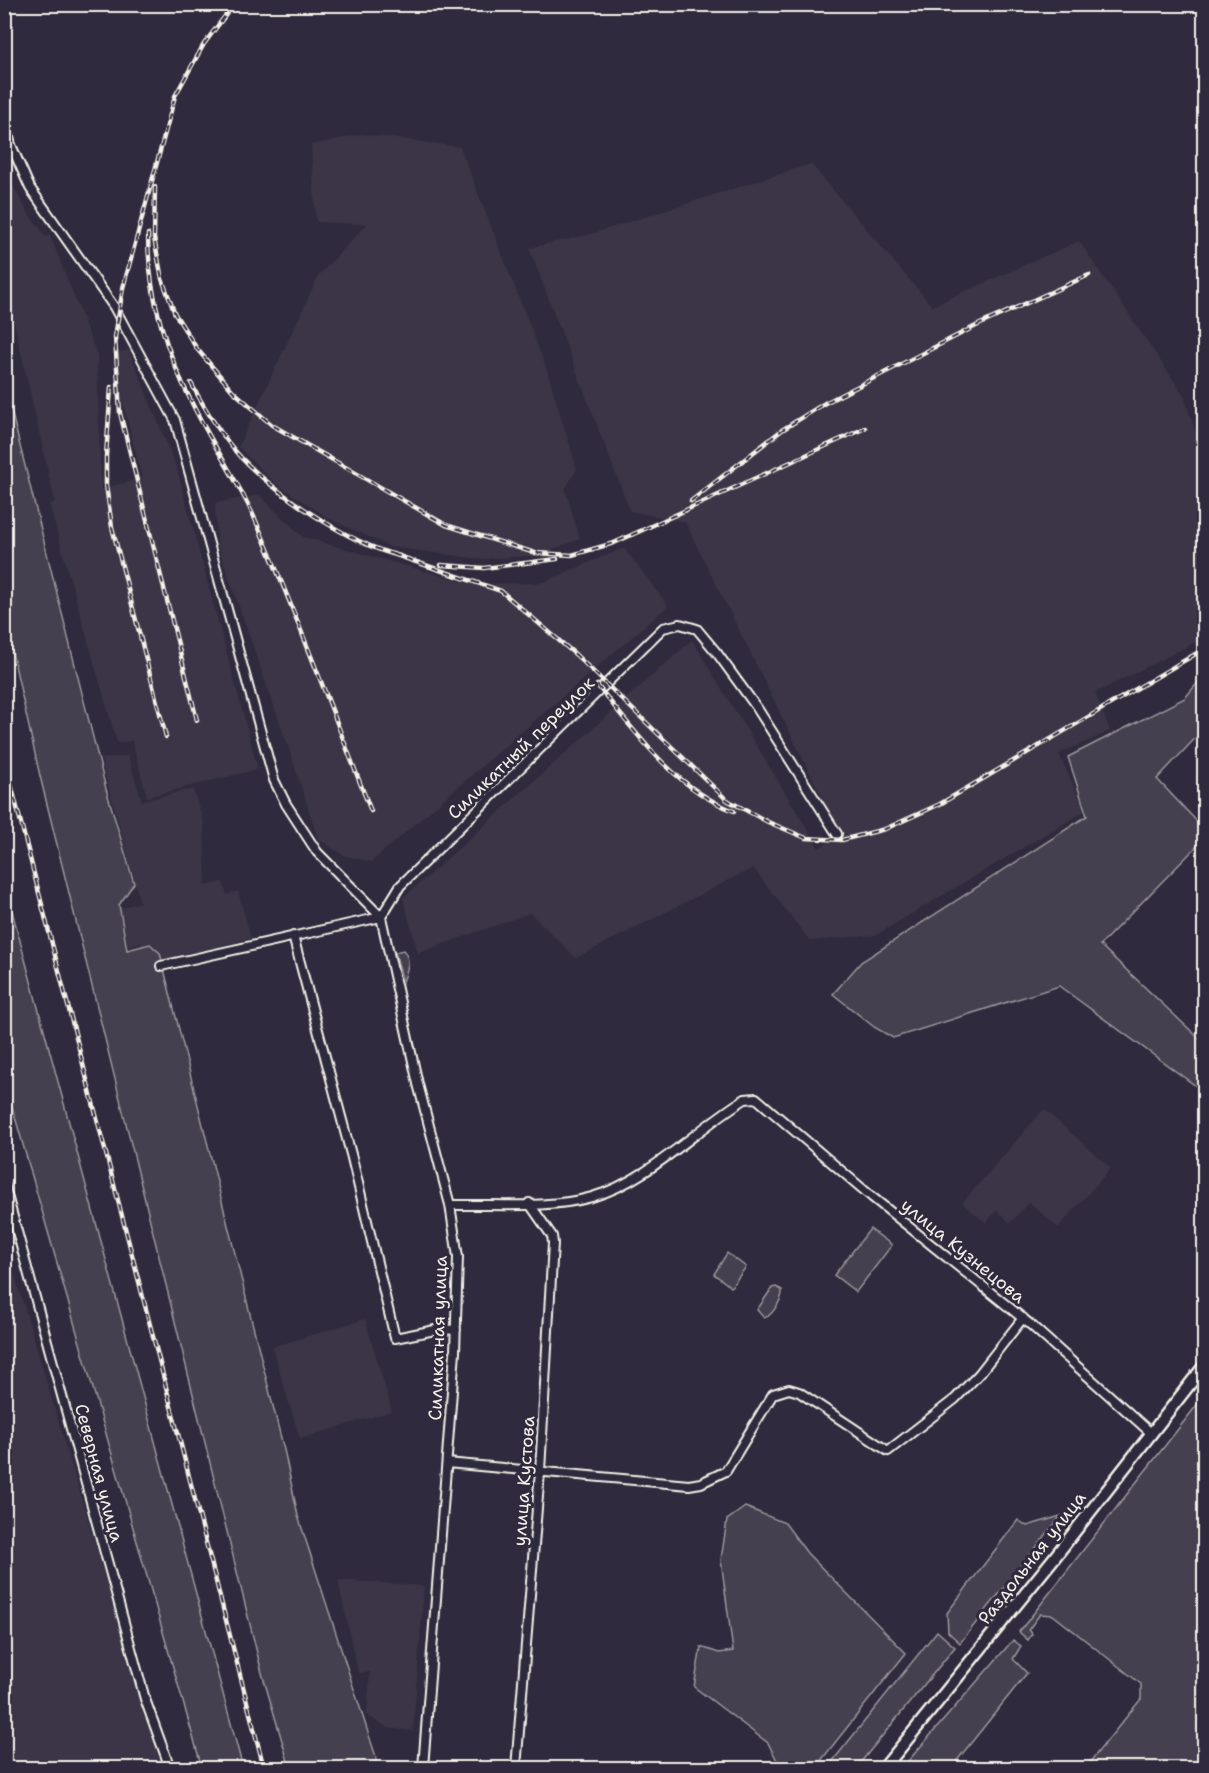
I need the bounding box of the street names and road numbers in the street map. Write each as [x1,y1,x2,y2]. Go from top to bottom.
street label: Силикатный переулок [442,671,600,825]
street label: улица Кузнецова [896,1193,1030,1309]
street label: Силикатная улица [423,1255,453,1421]
street label: Северная улица [69,1401,129,1545]
street label: улица Кустова [507,1415,541,1547]
street label: Раздольная улица [973,1487,1091,1629]

